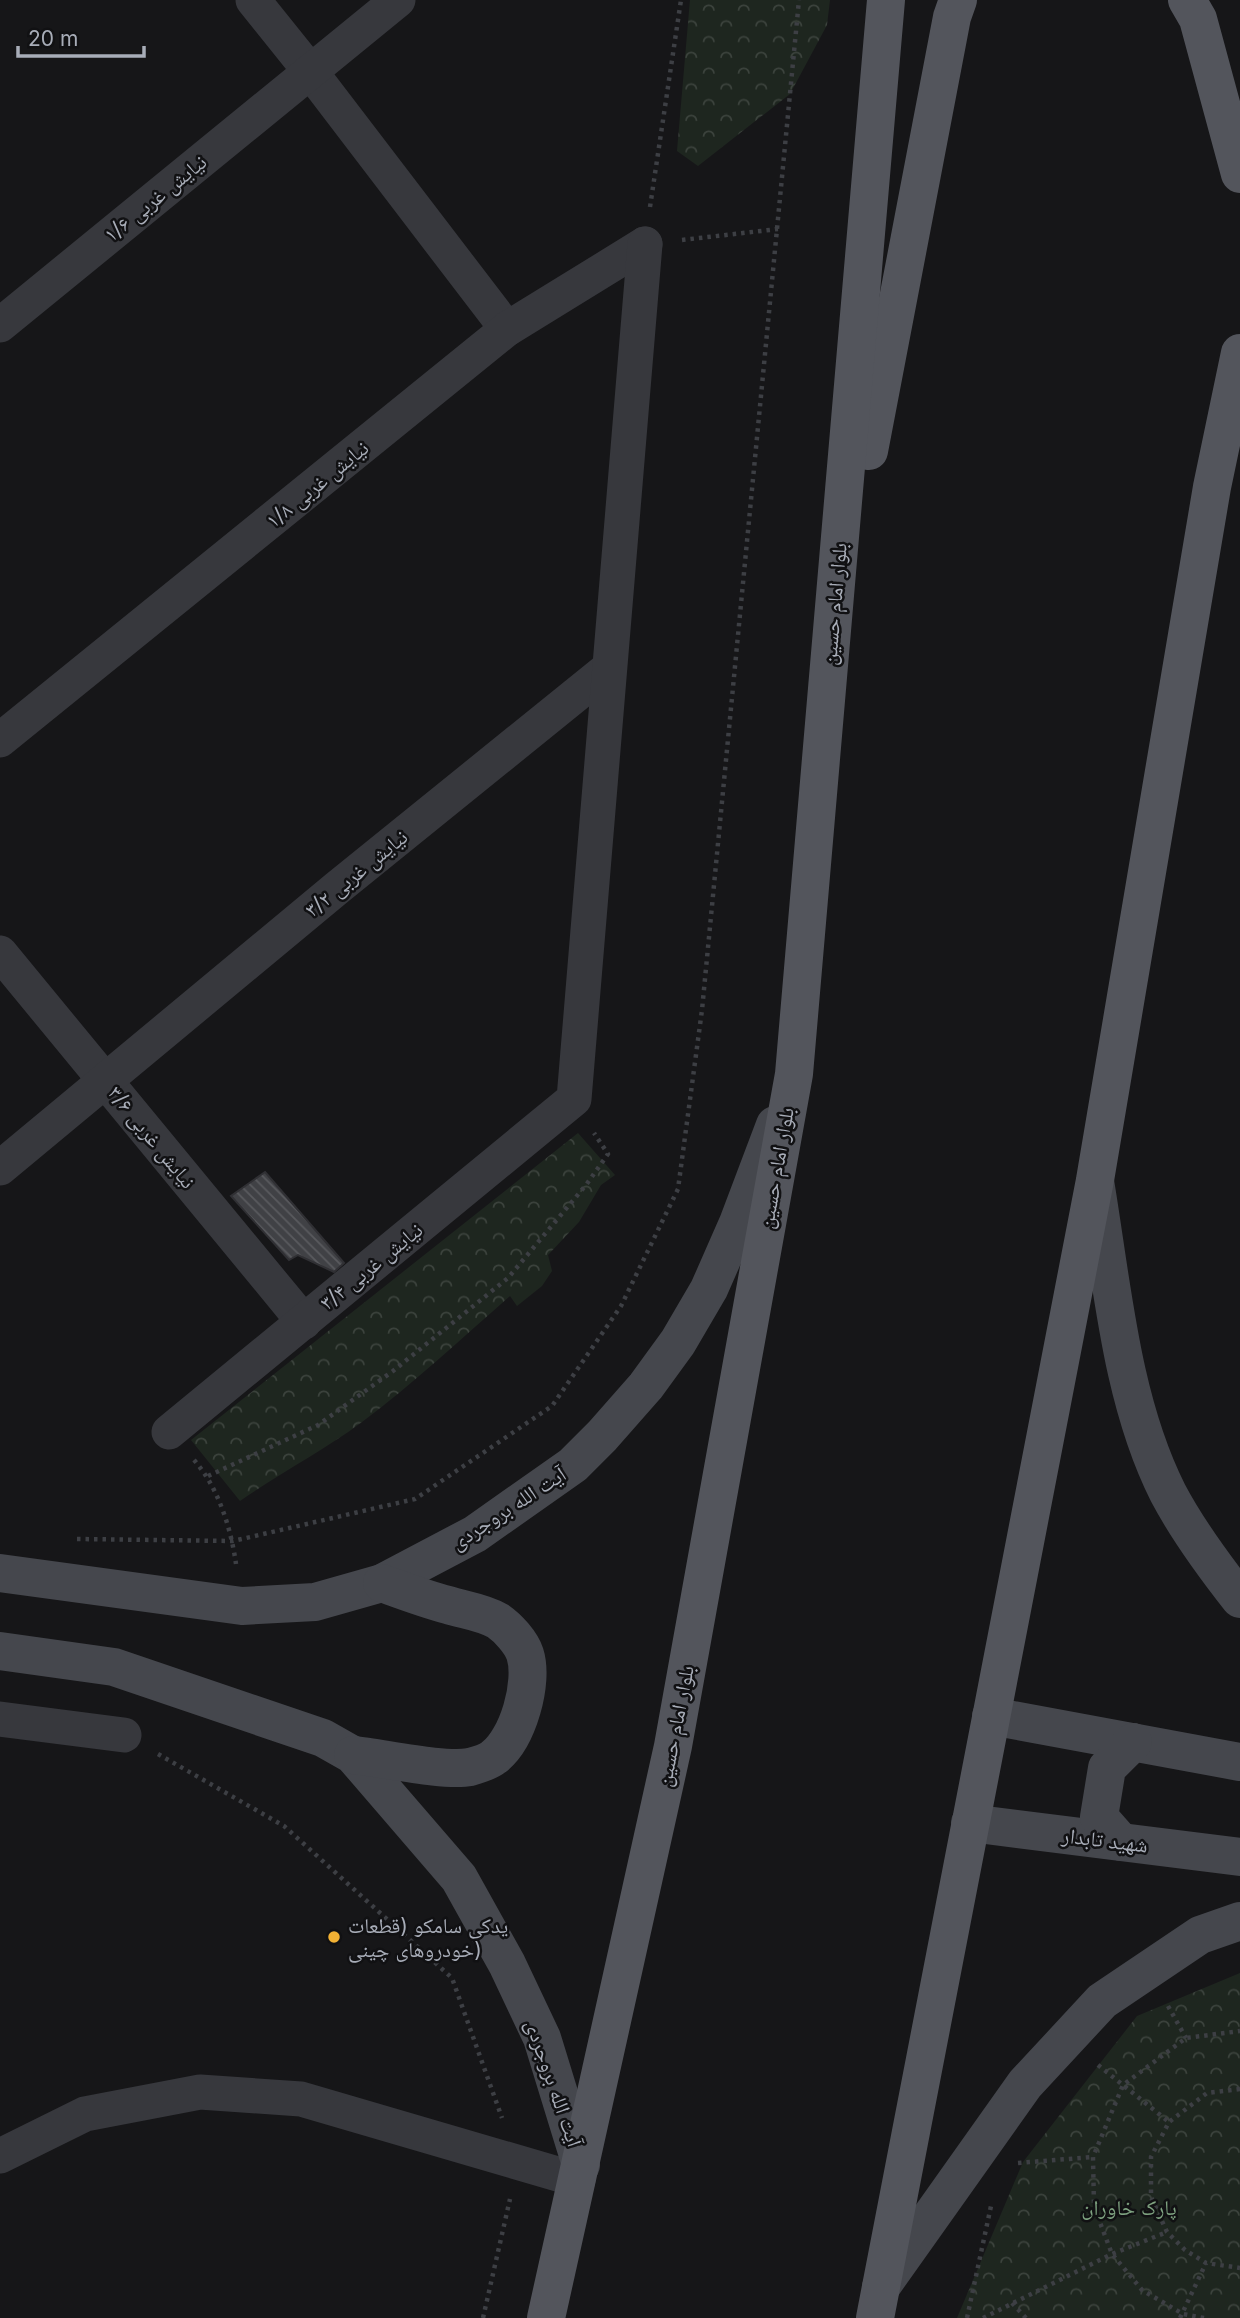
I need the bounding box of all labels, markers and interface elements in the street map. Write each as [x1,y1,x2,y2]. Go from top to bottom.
scale bar [18,14,144,58]
text: 20 m [28,26,78,51]
street label: نیایش غربی ۱/۶ [99,149,212,248]
street label: نیایش غربی ۱/۸ [261,435,374,534]
street label: بلوار امام حسین [816,542,854,667]
street label: نیایش غربی ۳/۲ [300,824,413,923]
street label: نیایش غربی ۳/۶ [102,1081,201,1194]
street label: بلوار امام حسین [753,1105,801,1231]
street label: نیایش غربی ۳/۴ [315,1217,428,1316]
street label: آیت الله بروجردی [445,1461,571,1555]
street label: بلوار امام حسین [651,1663,701,1789]
street label: شهید تابدار [1060,1822,1149,1858]
place label: یدکی سامکو (قطعات خودروهای چینی) [348,1913,508,1963]
marker: یدکی سامکو (قطعات خودروهای چینی) [326,1929,342,1945]
street label: آیت الله بروجردی [521,2016,588,2151]
park label: پارک خاوران [1081,2195,1177,2220]

